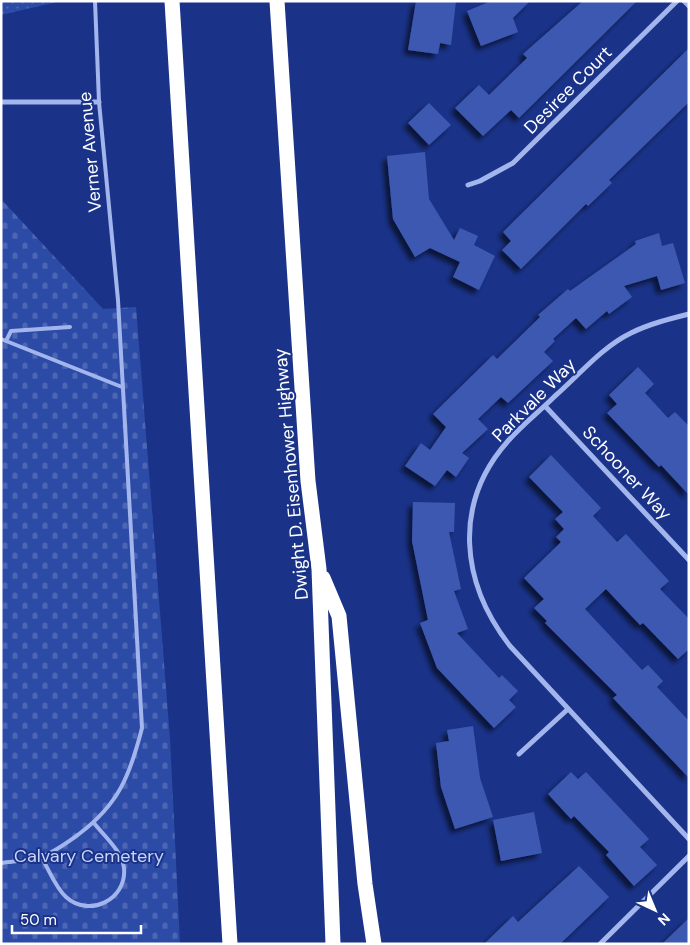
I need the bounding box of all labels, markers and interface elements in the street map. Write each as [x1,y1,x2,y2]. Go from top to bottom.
street label: Desiree Court [519,41,617,139]
street label: Verner Avenue [73,91,107,213]
street label: Dwight D. Eisenhower Highway [268,347,314,601]
street label: Parkvale Way [487,353,581,447]
street label: Schooner Way [577,421,677,525]
park label: Calvary Cemetery [14,844,164,868]
north arrow [630,885,680,935]
scale bar [12,902,141,934]
text: N [654,909,674,929]
text: 50 m [20,910,57,930]

